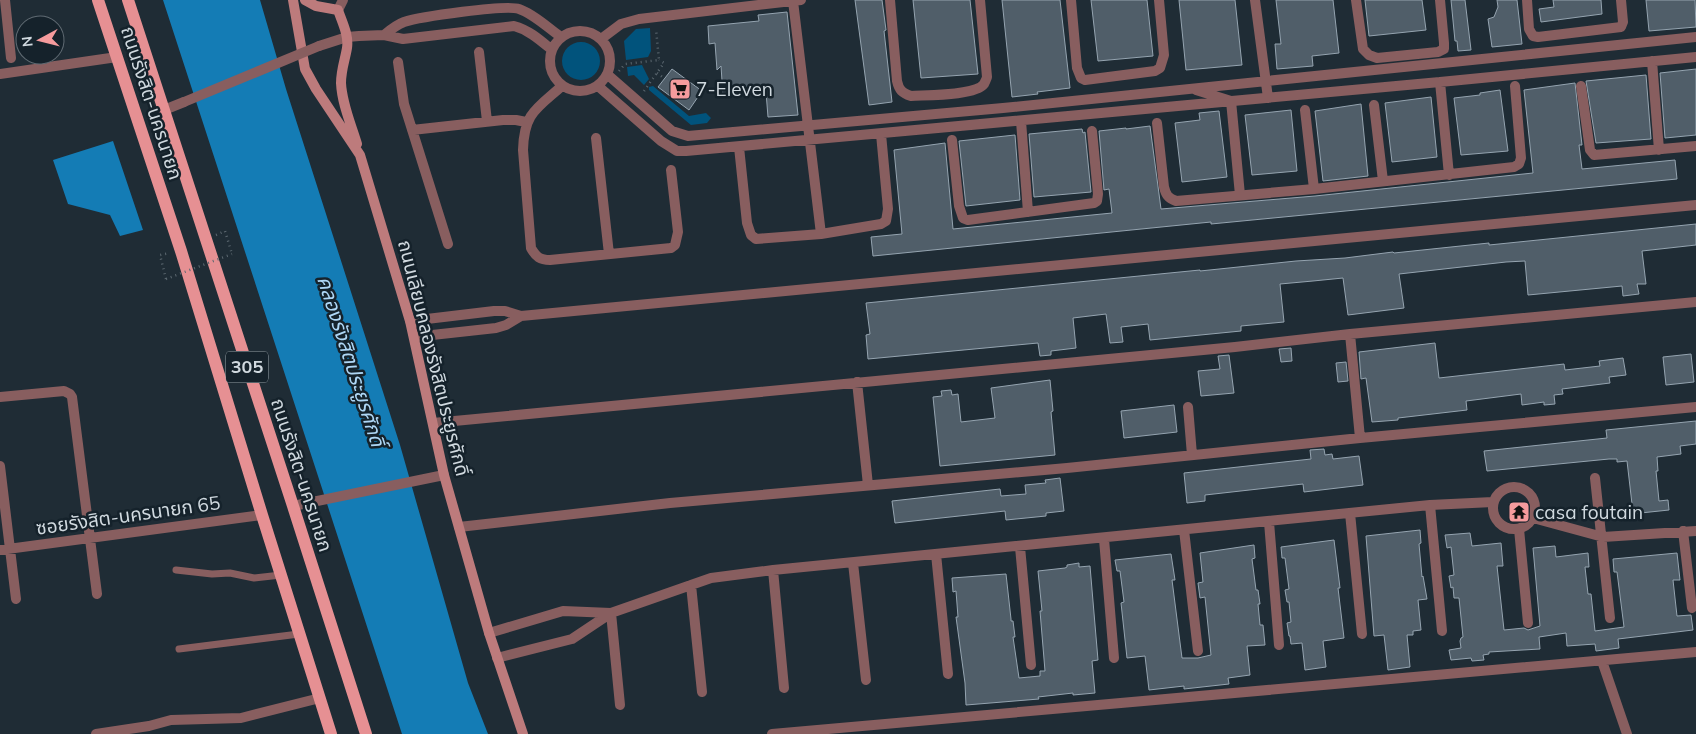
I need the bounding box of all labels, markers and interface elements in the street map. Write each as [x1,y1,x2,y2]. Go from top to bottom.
north arrow [15,15,65,65]
street label: ถนนรังสิต-นครนายก [116,23,188,183]
text: N [18,35,37,48]
supermarket icon: 7-Eleven [668,77,692,101]
place label: 7-Eleven [696,77,773,101]
street label: ถนนเลียบคลองรังสิตประยูรศักดิ์ [392,237,475,479]
water label: คลองรังสิตประยูรศักดิ์ [311,272,392,454]
road number: 305 [226,352,268,382]
street label: ถนนรังสิต-นครนายก [266,395,338,555]
street label: ซอยรังสิต-นครนายก 65 [34,490,222,540]
temple icon: casa foutain [1507,500,1531,524]
place label: casa foutain [1535,500,1643,524]

